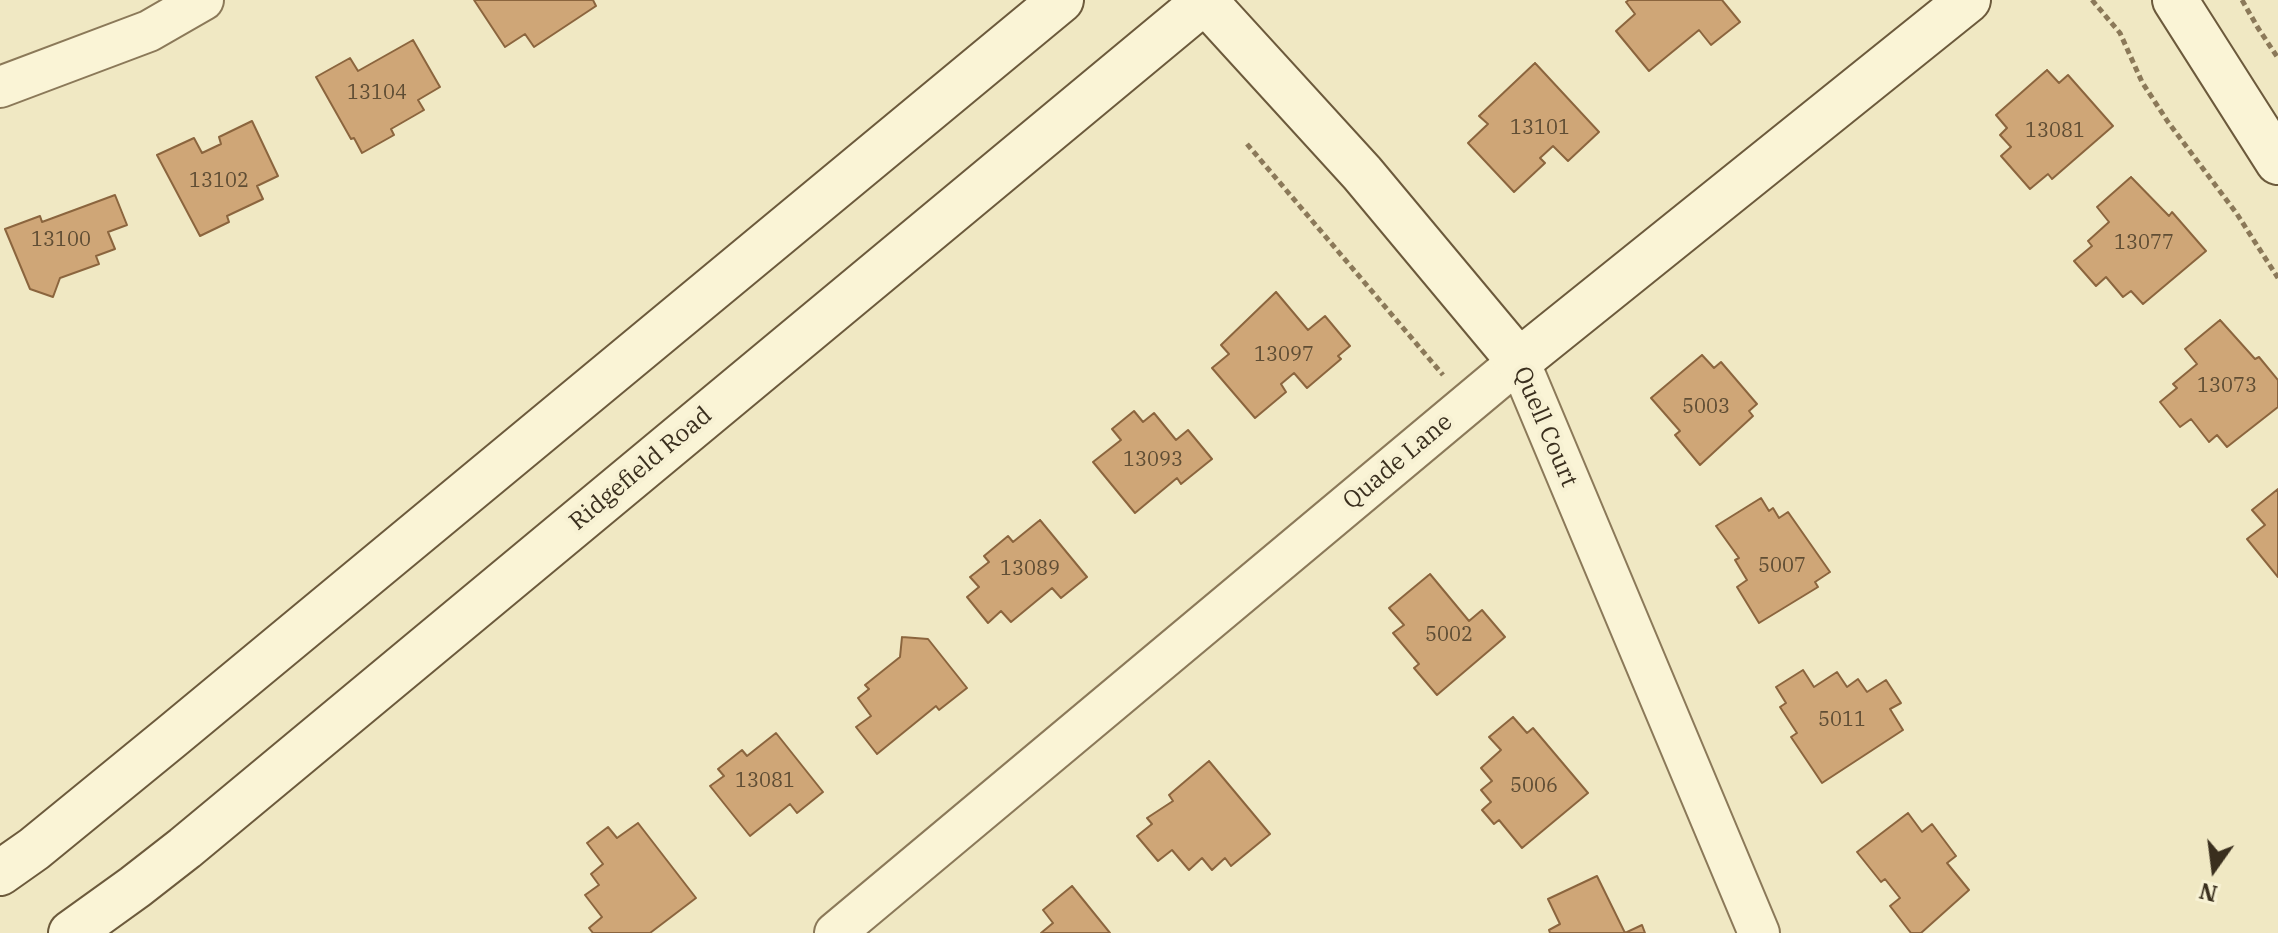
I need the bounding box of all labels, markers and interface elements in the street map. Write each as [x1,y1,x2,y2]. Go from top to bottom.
house number: 13104 [347,81,407,105]
house number: 13101 [1510,116,1570,140]
house number: 13081 [2025,119,2085,143]
house number: 13102 [189,169,249,193]
house number: 13100 [31,228,91,252]
house number: 13077 [2114,231,2174,255]
house number: 13097 [1254,343,1314,367]
street label: Quell Court [1507,362,1583,492]
house number: 13073 [2197,374,2257,398]
house number: 5003 [1682,395,1730,419]
street label: Ridgefield Road [564,401,718,537]
street label: Quade Lane [1338,408,1458,516]
house number: 13093 [1123,448,1183,472]
house number: 5007 [1758,554,1806,578]
house number: 13089 [1000,557,1060,581]
house number: 5002 [1425,623,1473,647]
house number: 5011 [1818,708,1866,732]
house number: 13081 [735,769,795,793]
house number: 5006 [1510,774,1558,798]
north arrow [2174,829,2254,909]
text: N [2196,877,2220,909]

